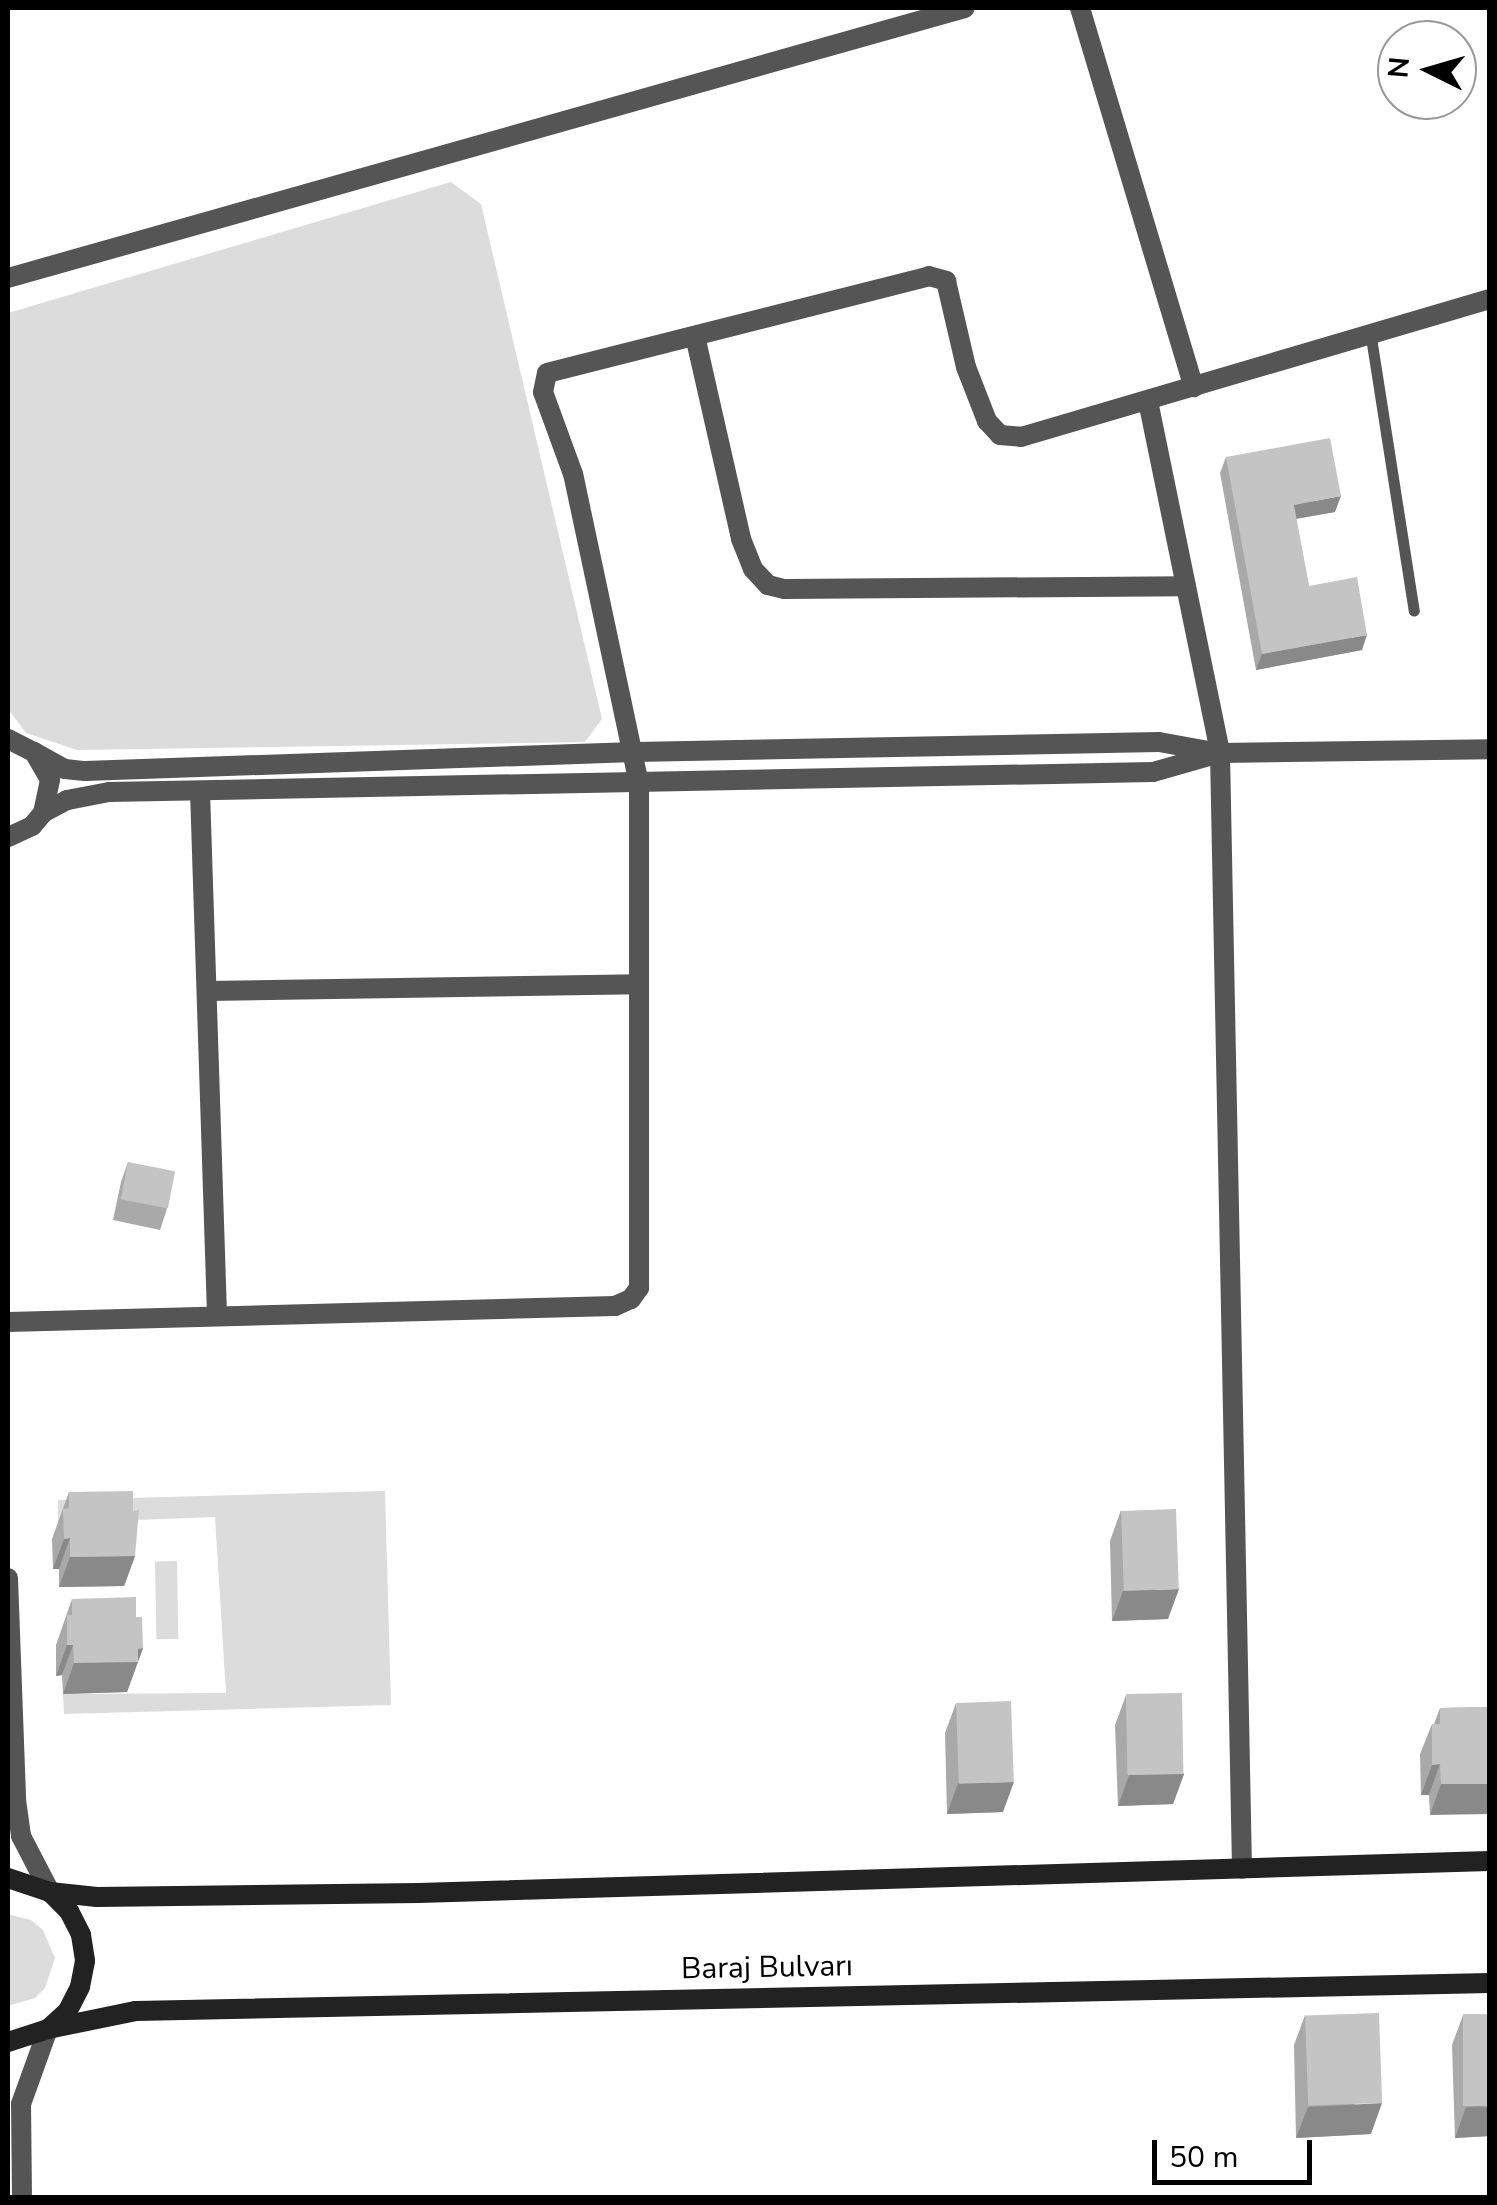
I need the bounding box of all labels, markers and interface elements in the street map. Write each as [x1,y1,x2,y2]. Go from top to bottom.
north arrow [1377,20,1477,120]
text: N [1379,55,1419,80]
street label: Baraj Bulvarı [681,1949,853,1987]
scale bar [1157,2120,1317,2182]
text: 50 m [1169,2137,1238,2178]

